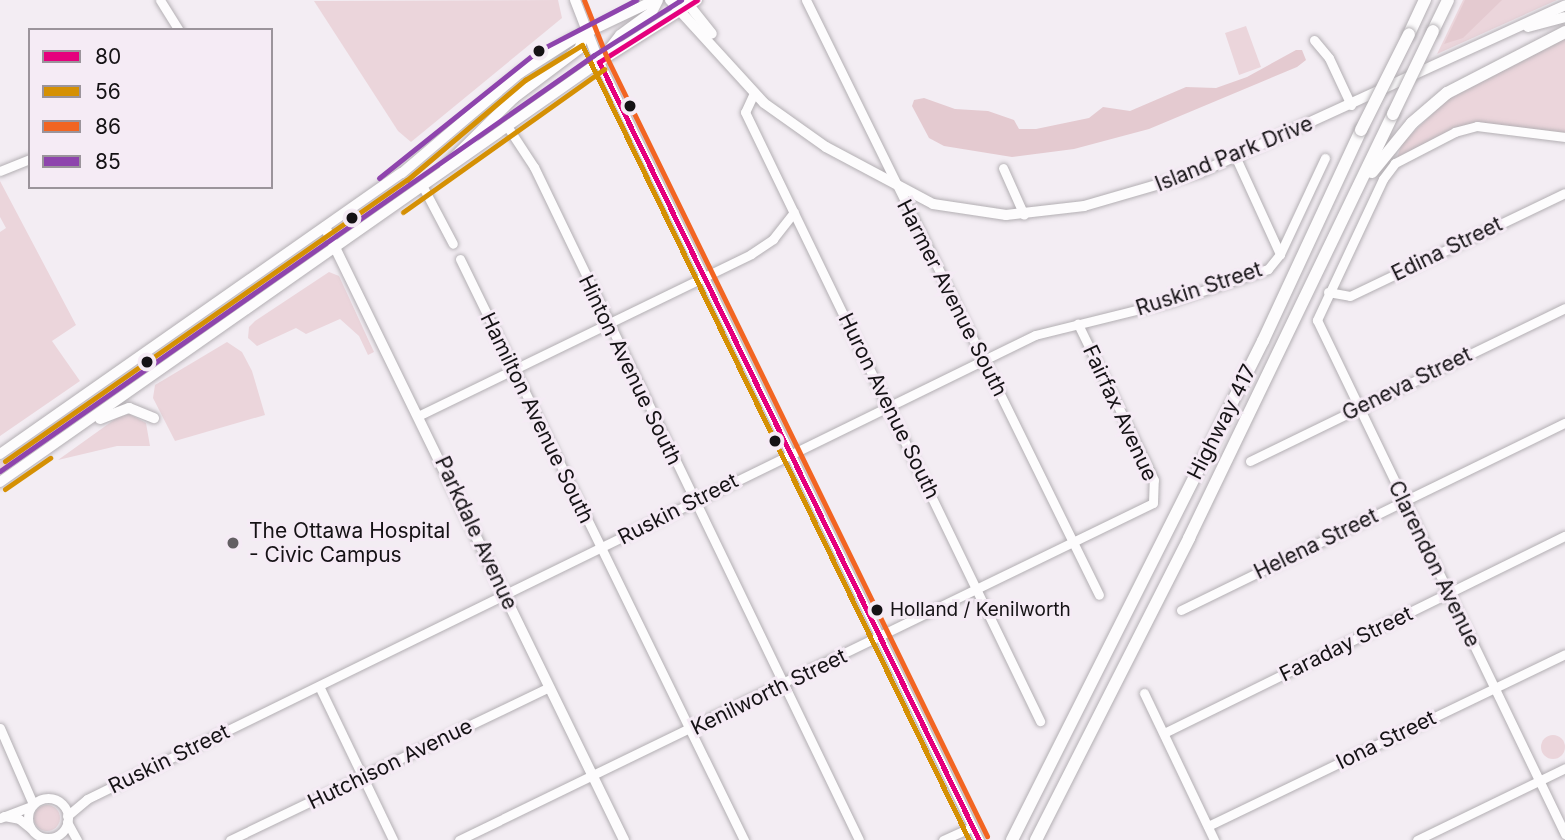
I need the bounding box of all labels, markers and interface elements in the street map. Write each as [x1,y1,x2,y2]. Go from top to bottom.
legend [28,28,273,189]
text: 80 [95,44,121,69]
unlabelled marker [532,44,546,58]
text: 56 [95,79,121,104]
unlabelled marker [623,99,637,113]
street label: Island Park Drive [1152,111,1316,197]
text: 86 [95,114,121,139]
text: 85 [95,149,121,174]
street label: Harmer Avenue South [891,195,1013,401]
unlabelled marker [345,211,359,225]
street label: Edina Street [1388,211,1506,287]
street label: Ruskin Street [1133,257,1265,321]
street label: Hinton Avenue South [573,271,687,469]
street label: Hamilton Avenue South [475,309,599,527]
street label: Huron Avenue South [833,309,945,503]
street label: Fairfax Avenue [1077,341,1163,485]
street label: Geneva Street [1338,342,1476,426]
unlabelled marker [140,355,154,369]
street label: Highway 417 [1182,360,1262,484]
unlabelled marker [768,434,782,448]
street label: Parkdale Avenue [429,452,523,614]
street label: Ruskin Street [614,468,742,550]
street label: Clarendon Avenue [1383,477,1485,651]
street label: Helena Street [1250,503,1382,585]
place label: The Ottawa Hospital - Civic Campus [249,518,450,568]
marker: The Ottawa Hospital - Civic Campus [223,533,243,553]
place label: Holland / Kenilworth [890,599,1071,621]
street label: Faraday Street [1275,601,1417,687]
marker: Holland / Kenilworth [870,603,884,617]
street label: Kenilworth Street [687,643,851,741]
street label: Iona Street [1332,705,1440,775]
street label: Hutchison Avenue [304,713,476,815]
street label: Ruskin Street [105,719,233,799]

